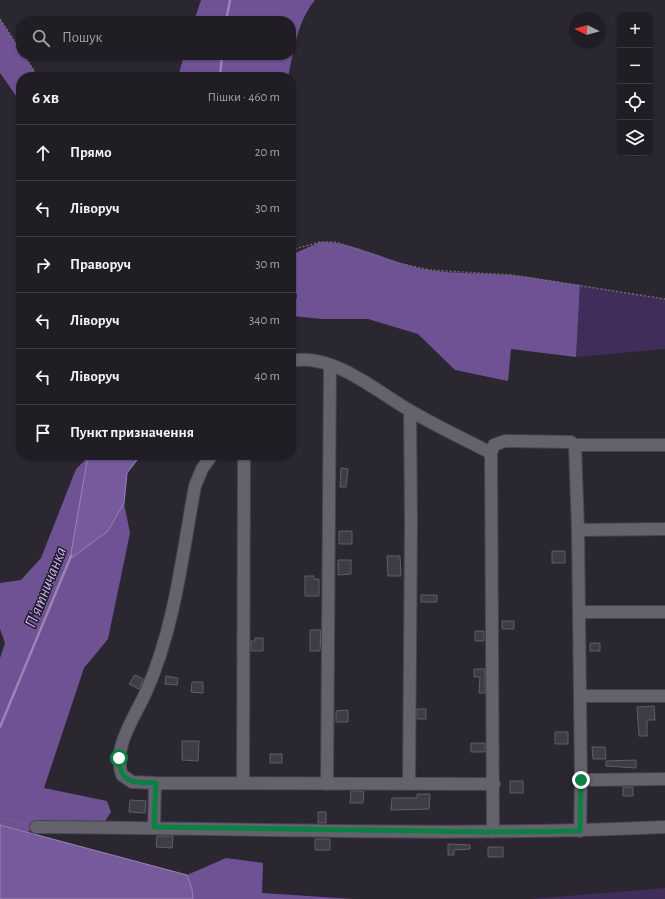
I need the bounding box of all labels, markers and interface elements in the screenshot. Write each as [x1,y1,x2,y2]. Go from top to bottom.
north arrow [569,12,605,48]
map controls [617,12,653,156]
button: + [617,12,653,48]
search box [16,16,296,60]
icon: search [30,27,52,49]
text: Пошук [62,30,102,45]
button: − [617,48,653,84]
button: locate [617,84,653,120]
text: 6 хв [32,89,59,106]
text: Пішки · 460 m [208,91,280,104]
button: layers [617,120,653,156]
icon: ahead [32,142,54,164]
text: Прямо [70,145,112,160]
text: 20 m [255,146,280,159]
icon: left [32,198,54,220]
text: Ліворуч [70,201,120,216]
text: 30 m [255,202,280,215]
icon: right [32,254,54,276]
text: Праворуч [70,257,131,272]
text: 30 m [255,258,280,271]
icon: left [32,310,54,332]
text: Ліворуч [70,313,120,328]
text: 340 m [249,314,280,327]
icon: left [32,366,54,388]
text: Ліворуч [70,369,120,384]
text: 40 m [254,370,280,383]
icon: arrive [32,422,54,444]
text: Пункт призначення [70,425,194,440]
water label: П'ятничанка [22,544,69,630]
route start [110,749,128,767]
route end [572,771,590,789]

